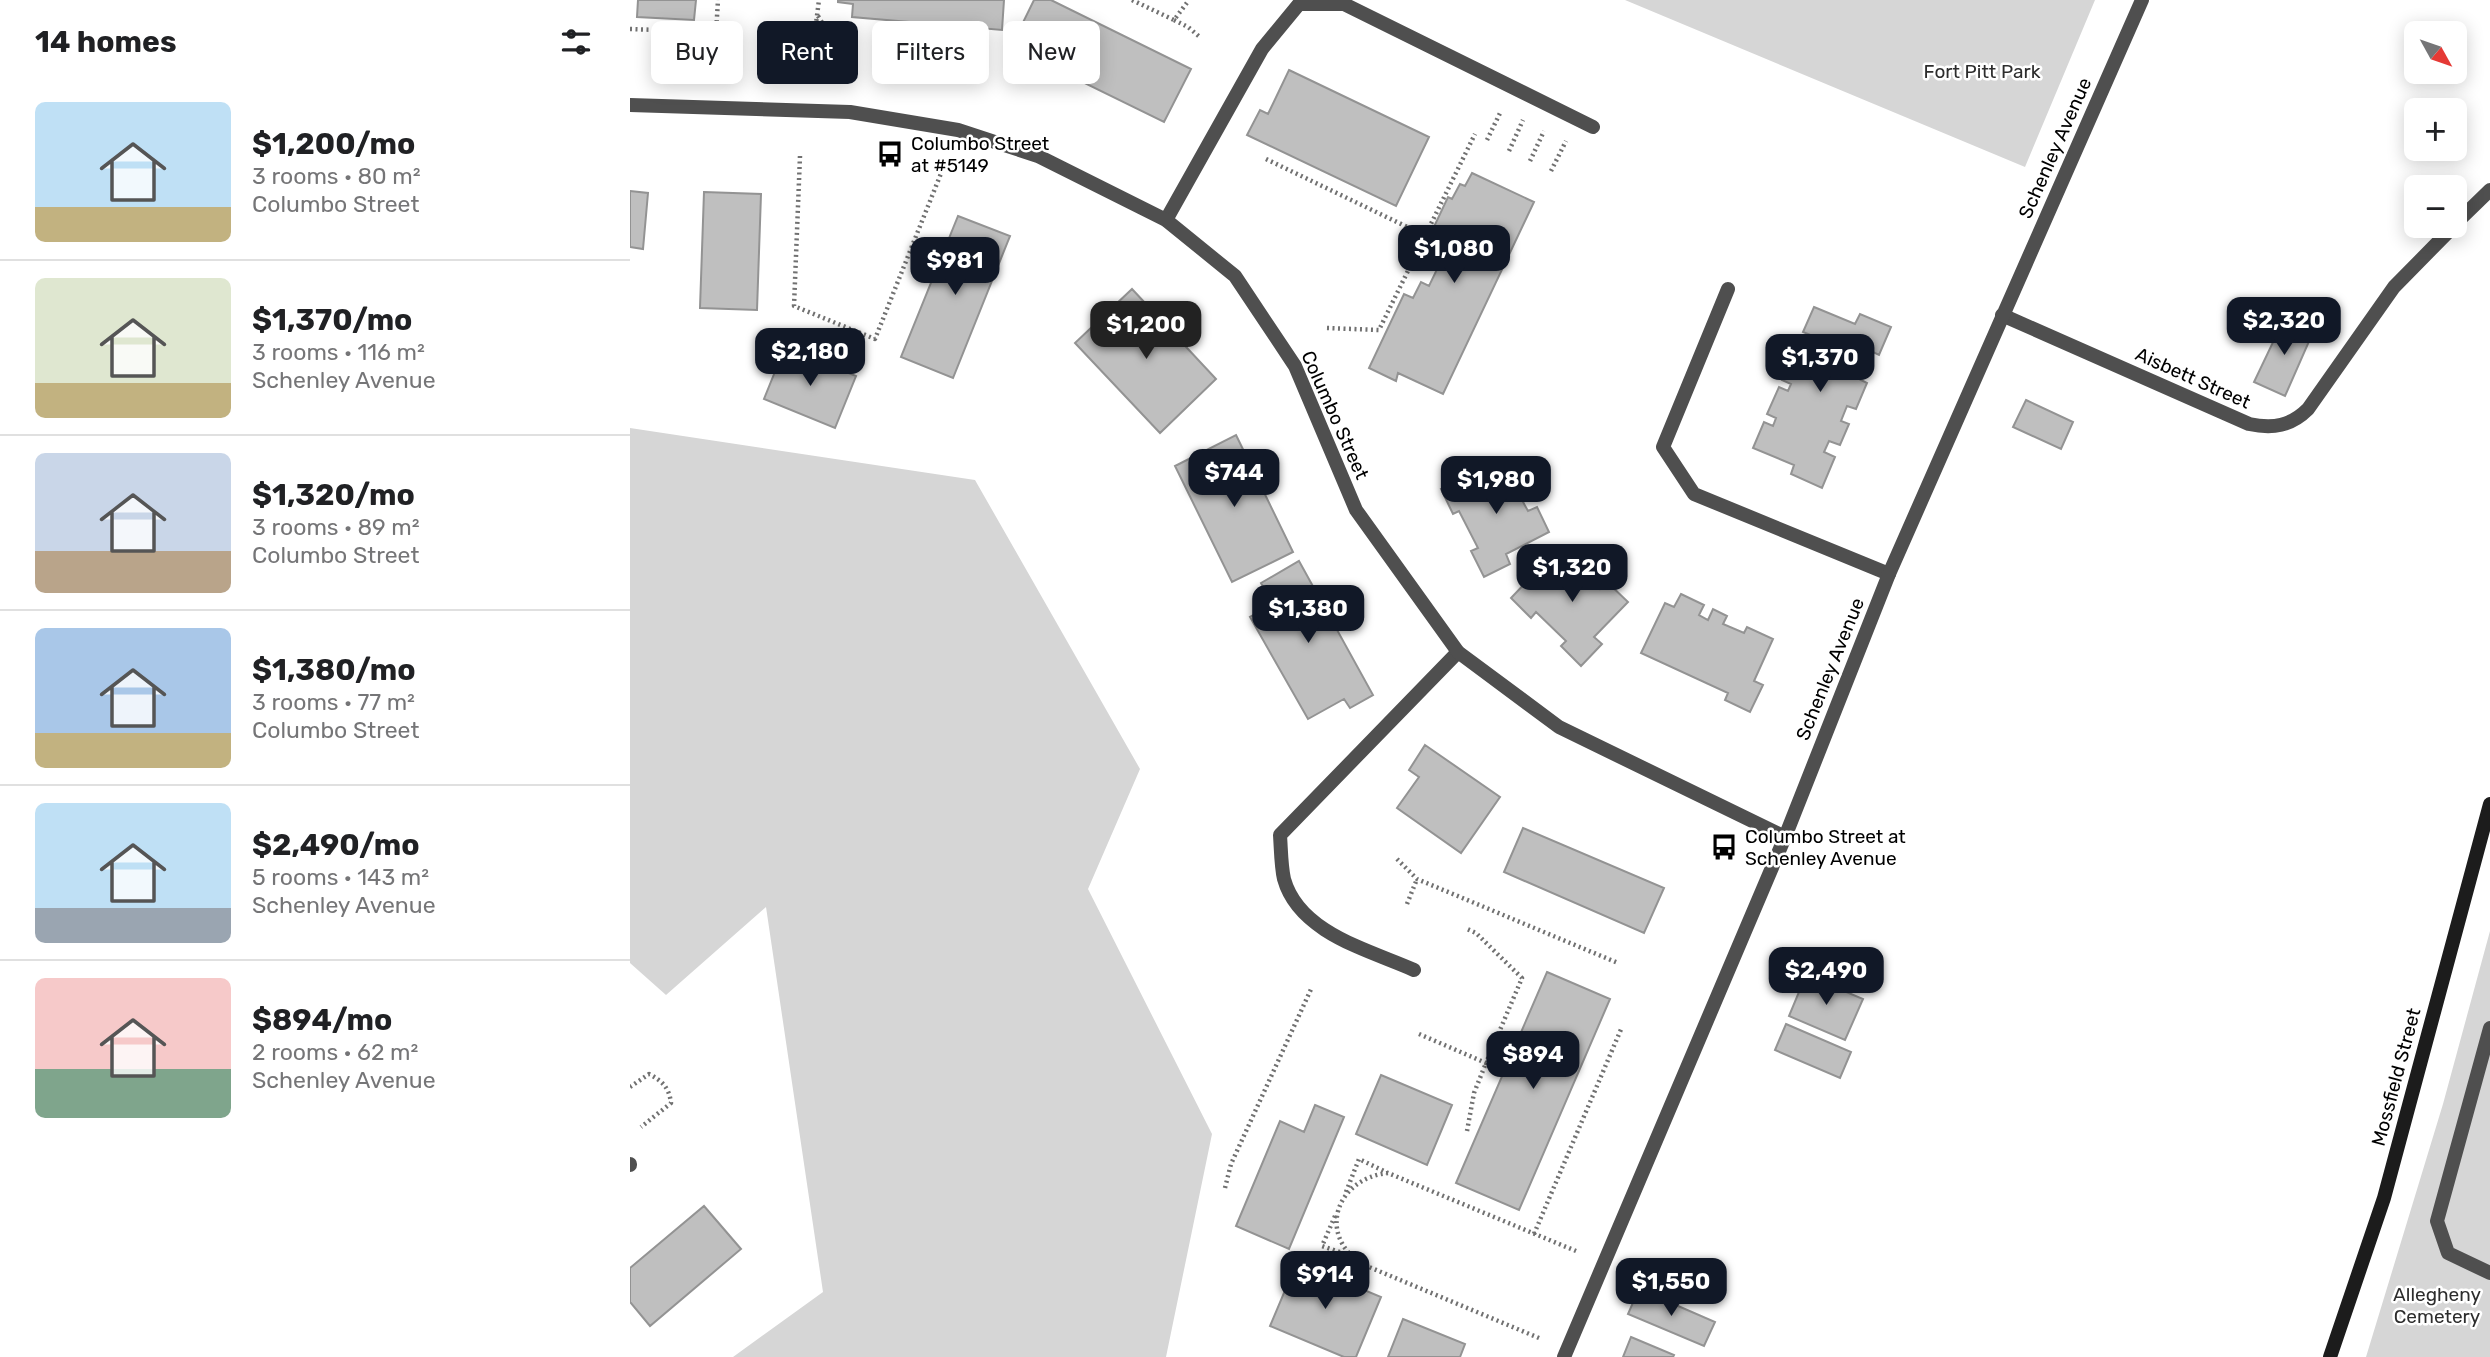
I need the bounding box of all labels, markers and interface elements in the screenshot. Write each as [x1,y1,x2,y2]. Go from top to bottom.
chip: Buy [651,21,743,84]
chip: Rent [757,21,858,84]
chip: Filters [872,21,989,84]
chip: New [1003,21,1100,84]
north arrow [2404,21,2468,84]
map controls [2404,21,2467,238]
icon: filters [557,23,595,61]
text: 14 homes [35,24,177,60]
park label: Fort Pitt Park [1924,60,2041,83]
street label: Schenley Avenue [2014,74,2096,222]
button: + [2404,98,2467,161]
text: $1,200/mo [252,126,415,162]
icon: home [91,130,175,214]
place label: Columbo Street at #5149 [911,132,1050,177]
bus stop icon: Columbo Street at #5149 [875,139,905,169]
text: 3 rooms · 80 m² [252,162,421,190]
button: − [2404,175,2467,238]
text: Columbo Street [252,190,419,218]
pin: $1,080 [1397,226,1511,285]
text: $1,080 [1414,234,1494,262]
pin: $981 [914,238,996,297]
text: $981 [926,246,984,274]
pin: $2,320 [2227,298,2341,357]
text: $1,370/mo [252,302,412,338]
pin: $1,200 [1089,302,1203,361]
icon: home [91,306,175,390]
text: $2,320 [2243,306,2325,334]
text: $1,200 [1106,310,1186,338]
pin: $2,180 [753,328,867,388]
pin: $1,370 [1763,334,1877,394]
text: $2,180 [771,337,849,365]
text: 3 rooms · 116 m² [252,338,425,366]
street label: Aisbett Street [2132,342,2255,414]
text: $1,370 [1781,343,1859,371]
street label: Columbo Street [1296,347,1374,483]
text: Schenley Avenue [252,366,436,394]
pin: $744 [1193,449,1275,509]
pin: $1,980 [1439,456,1553,516]
text: $744 [1204,458,1264,486]
text: $1,980 [1457,465,1535,493]
text: $1,320/mo [252,477,415,513]
icon: home [91,481,175,565]
text: 3 rooms · 89 m² [252,513,420,541]
text: Columbo Street [252,541,419,569]
pin: $1,320 [1515,544,1629,604]
text: $1,320 [1533,553,1611,581]
pin: $1,380 [1251,586,1365,645]
text: $1,380 [1268,594,1348,622]
street label: Schenley Avenue [1791,594,1869,744]
text: $1,380/mo [252,652,416,688]
icon: home [91,656,175,740]
text: 3 rooms · 77 m² [252,688,415,716]
text: Columbo Street [252,716,419,744]
place label: Columbo Street at Schenley Avenue [1745,825,1906,870]
text: $2,490/mo [252,827,419,863]
icon: home [91,831,175,915]
bus stop icon: Columbo Street at Schenley Avenue [1709,832,1739,862]
text: 5 rooms · 143 m² [252,863,429,891]
text: Schenley Avenue [252,891,436,919]
pin: $2,490 [1769,948,1883,1007]
text: $2,490 [1785,956,1867,984]
text: $894/mo [252,1002,392,1038]
street label: Mossfield Street [2367,1005,2426,1149]
icon: home [91,1006,175,1090]
pin: $894 [1492,1032,1574,1091]
text: 2 rooms · 62 m² [252,1038,418,1066]
text: $894 [1502,1040,1564,1068]
text: Schenley Avenue [252,1066,436,1094]
pin: $914 [1284,1252,1366,1311]
pin: $1,550 [1614,1258,1728,1318]
text: $914 [1296,1260,1354,1288]
text: $1,550 [1632,1267,1710,1295]
park label: Allegheny Cemetery [2393,1283,2481,1328]

